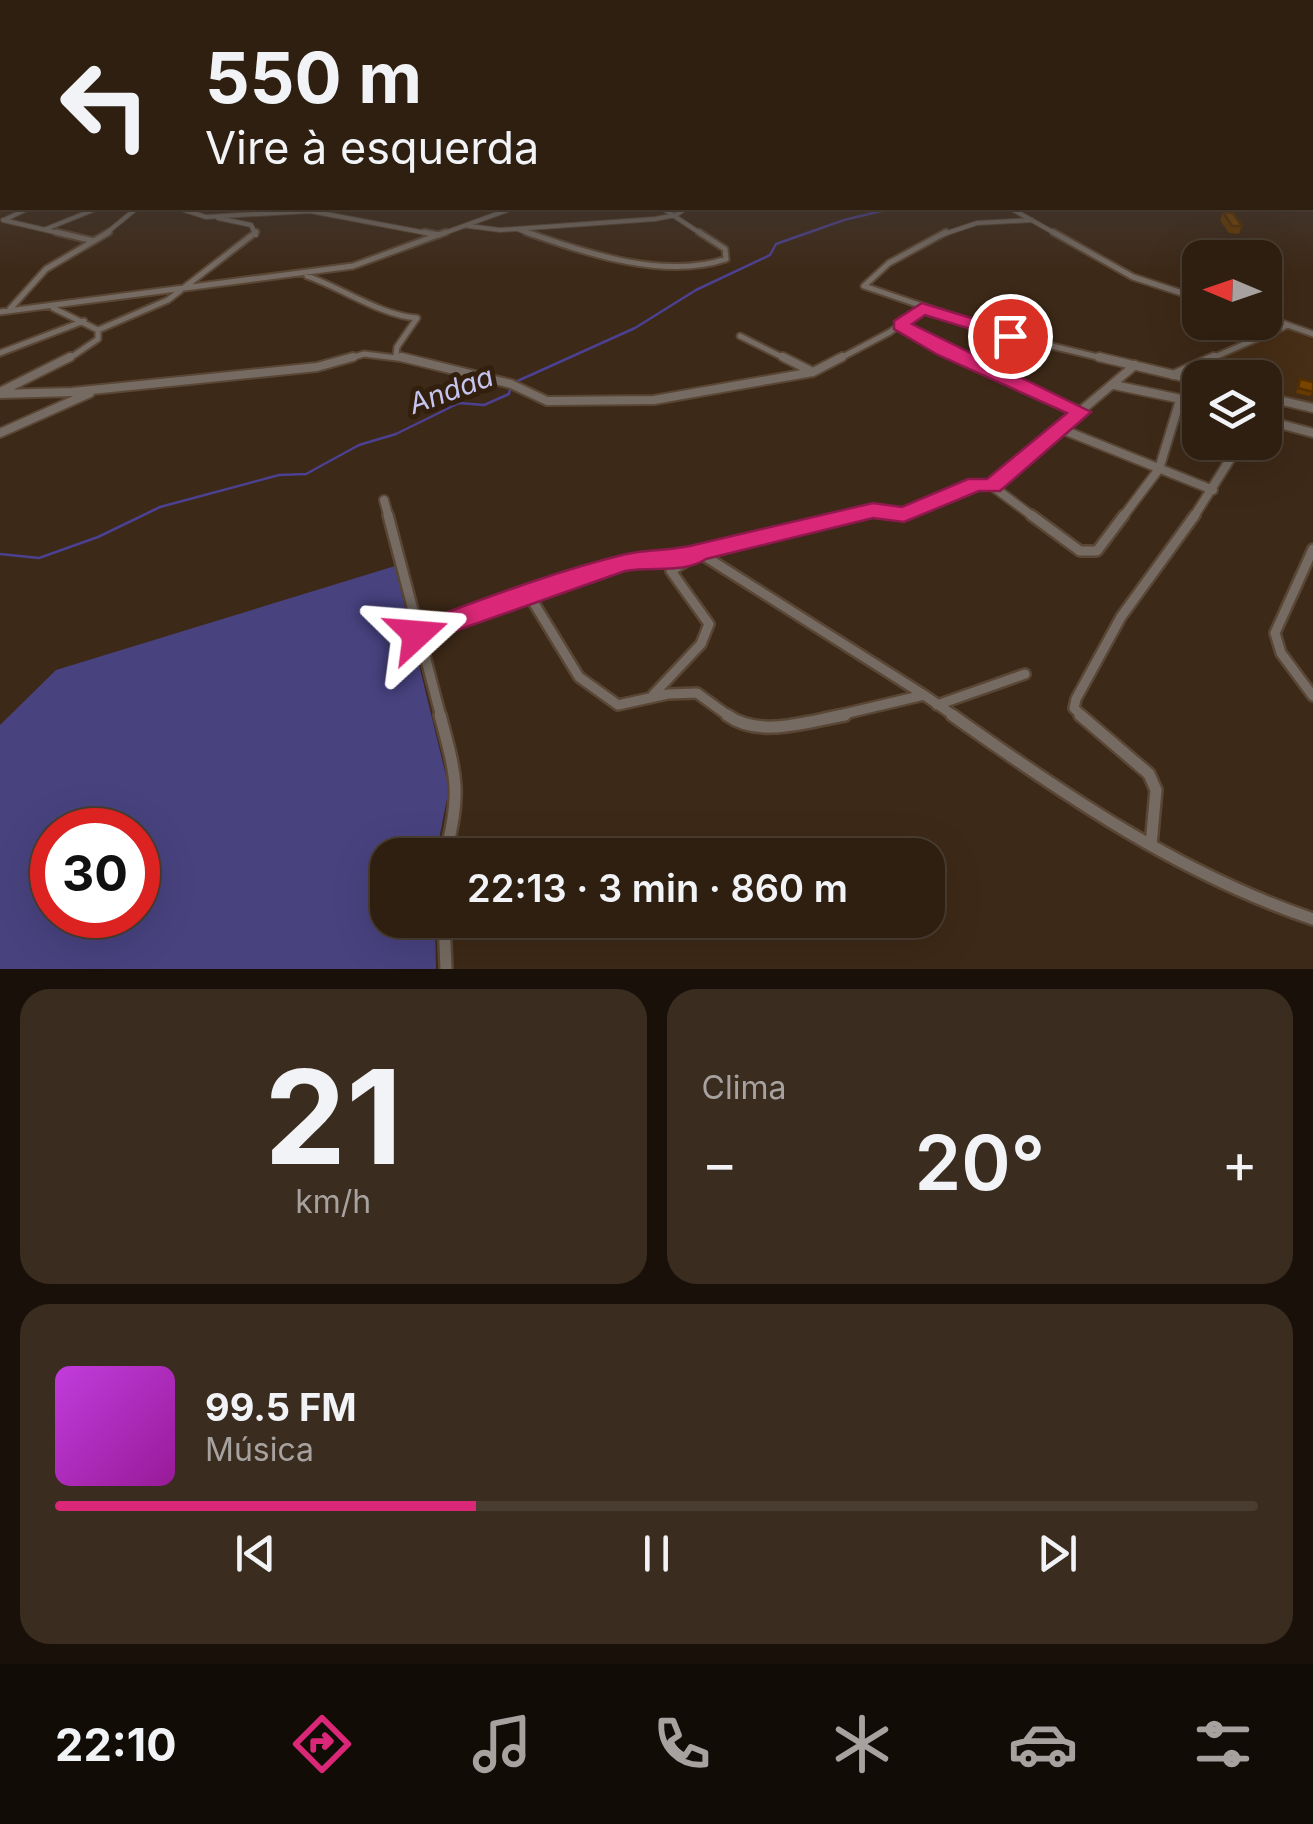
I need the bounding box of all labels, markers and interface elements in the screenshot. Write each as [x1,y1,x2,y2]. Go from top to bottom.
text: 550 m [205,35,422,120]
icon: left [40,40,170,170]
text: Vire à esquerda [205,120,539,175]
north arrow [1182,240,1282,340]
map controls [1182,240,1282,460]
pin [968,294,1053,379]
icon: arrive [983,309,1038,364]
water label: Andaa [403,359,498,421]
button: layers [1182,360,1282,460]
position arrow [365,582,469,686]
speed limit sign: 30 [30,808,160,938]
text: 22:13 · 3 min · 860 m [467,865,848,911]
text: 21 [264,1038,402,1195]
text: Clima [702,1068,786,1107]
text: 20° [914,1117,1045,1208]
text: − [702,1130,738,1196]
text: + [1222,1130,1258,1196]
text: km/h [295,1182,371,1221]
text: 99.5 FM [205,1384,357,1430]
text: Música [205,1430,314,1469]
icon: previous [228,1526,283,1581]
icon: pause [629,1526,684,1581]
icon: next [1030,1526,1085,1581]
icon: directions [287,1709,357,1779]
icon: music [467,1709,537,1779]
icon: phone [647,1709,717,1779]
icon: climate [827,1709,897,1779]
icon: car [1008,1709,1078,1779]
icon: filters [1188,1709,1258,1779]
text: 22:10 [55,1717,177,1772]

